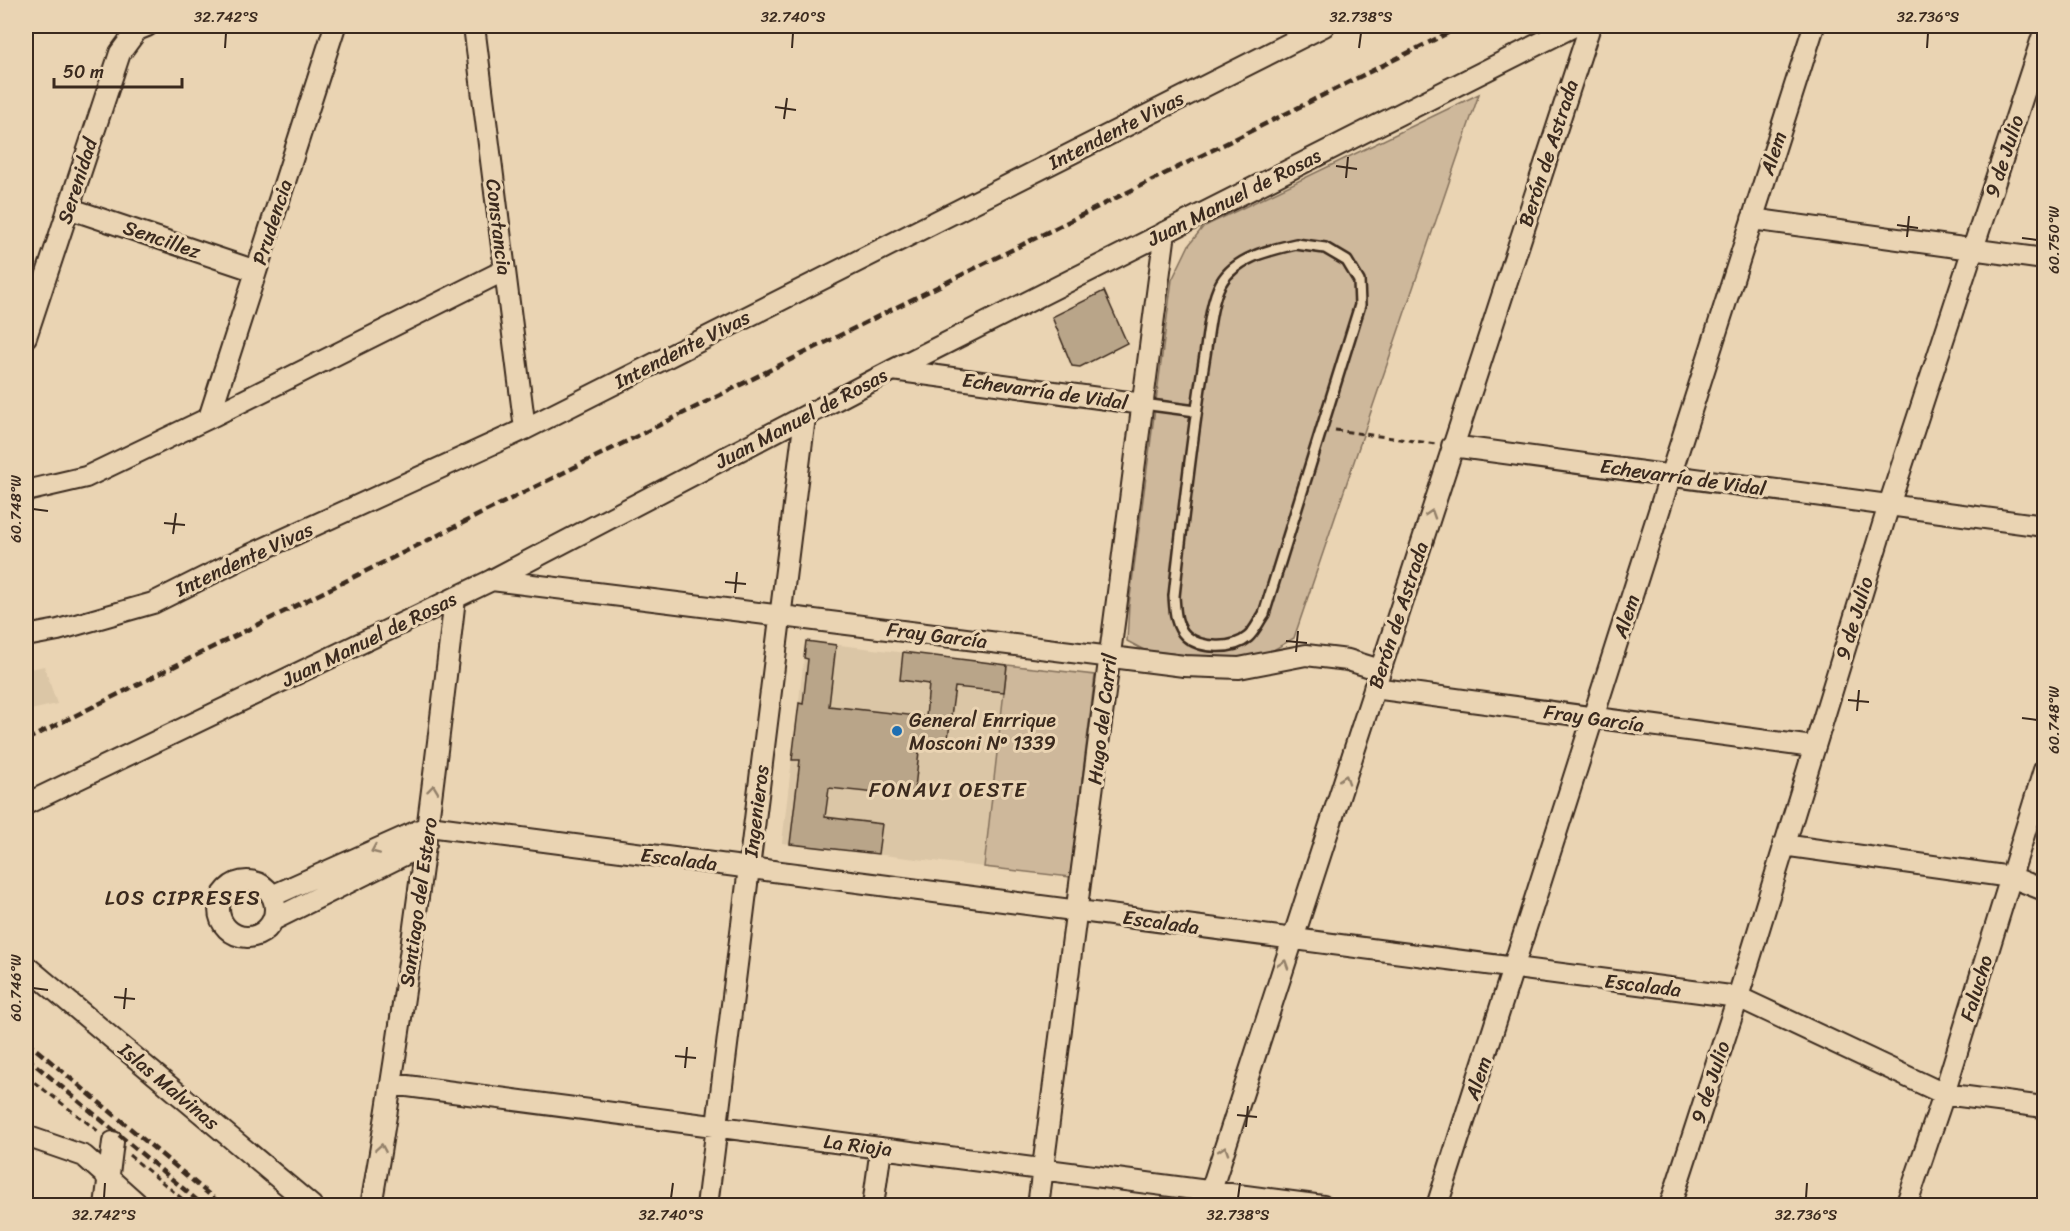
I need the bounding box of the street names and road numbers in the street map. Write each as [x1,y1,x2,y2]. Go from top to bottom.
street label: Berón de Astrada [1508,75,1589,231]
street label: Intendente Vivas [1041,81,1191,180]
street label: 9 de Julio [1975,110,2034,202]
street label: Alem [1750,127,1797,181]
street label: Serenidad [47,132,108,229]
street label: Juan Manuel de Rosas [1140,138,1328,257]
street label: Prudencia [242,175,303,270]
street label: Constancia [475,177,522,277]
street label: Sencillez [118,210,206,269]
street label: Intendente Vivas [607,300,757,399]
street label: Juan Manuel de Rosas [708,358,895,479]
street label: Echevarría de Vidal [960,363,1131,421]
street label: Echevarría de Vidal [1598,449,1769,507]
street label: Intendente Vivas [168,512,320,607]
street label: Berón de Astrada [1358,537,1439,693]
street label: 9 de Julio [1825,572,1884,664]
street label: Juan Manuel de Rosas [275,581,463,697]
street label: Alem [1603,590,1650,644]
street label: Fray García [885,612,989,659]
street label: Hugo del Carril [1077,651,1128,786]
street label: Fray García [1542,694,1646,743]
street label: Ingenieros [733,762,780,860]
street label: Santiago del Estero [389,815,448,989]
street label: Escalada [639,837,719,882]
street label: Escalada [1121,900,1201,945]
street label: Falucho [1950,951,2003,1026]
street label: Escalada [1603,963,1683,1008]
street label: Islas Malvinas [109,1033,228,1140]
street label: 9 de Julio [1681,1036,1740,1128]
street label: Alem [1455,1052,1502,1106]
street label: La Rioja [822,1124,894,1167]

